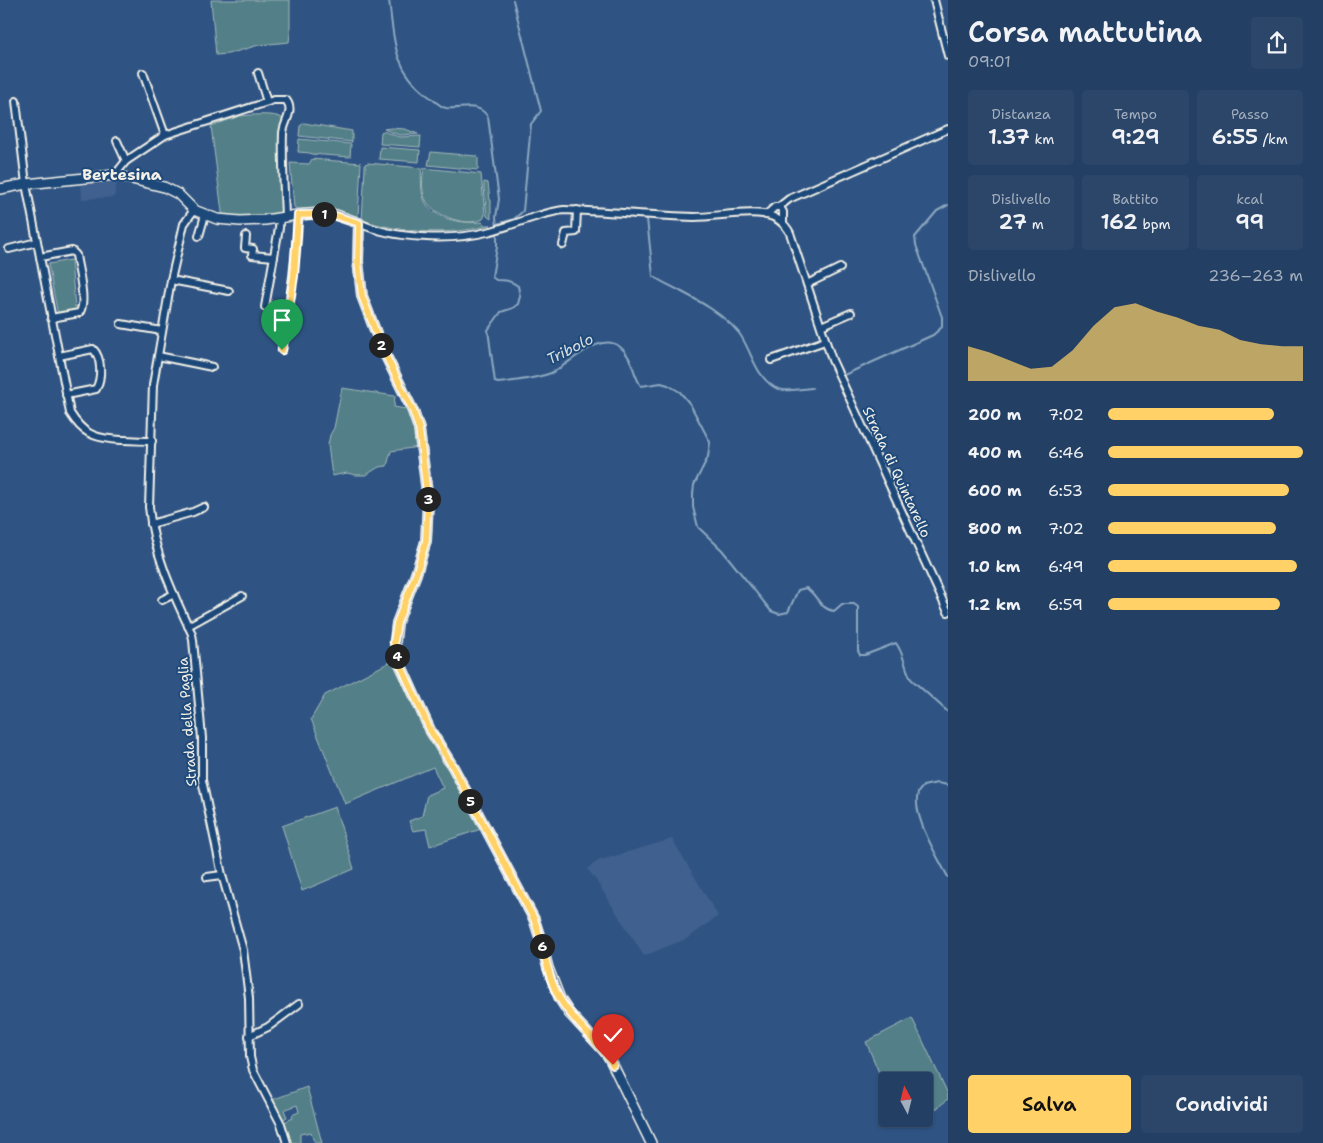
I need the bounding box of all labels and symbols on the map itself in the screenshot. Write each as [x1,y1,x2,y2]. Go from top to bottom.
district label: Bertesina [82,164,162,185]
pin: 1 [312,202,336,226]
pin [261,299,303,350]
water label: Tribolo [543,329,597,369]
pin: 2 [368,332,394,358]
street label: Strada di Quintarello [859,404,935,540]
pin: 3 [416,486,440,512]
pin: 4 [384,644,410,668]
street label: Strada della Paglia [173,656,201,787]
pin: 5 [458,788,482,814]
pin: 6 [530,934,554,958]
pin [592,1014,634,1065]
north arrow [878,1072,932,1128]

